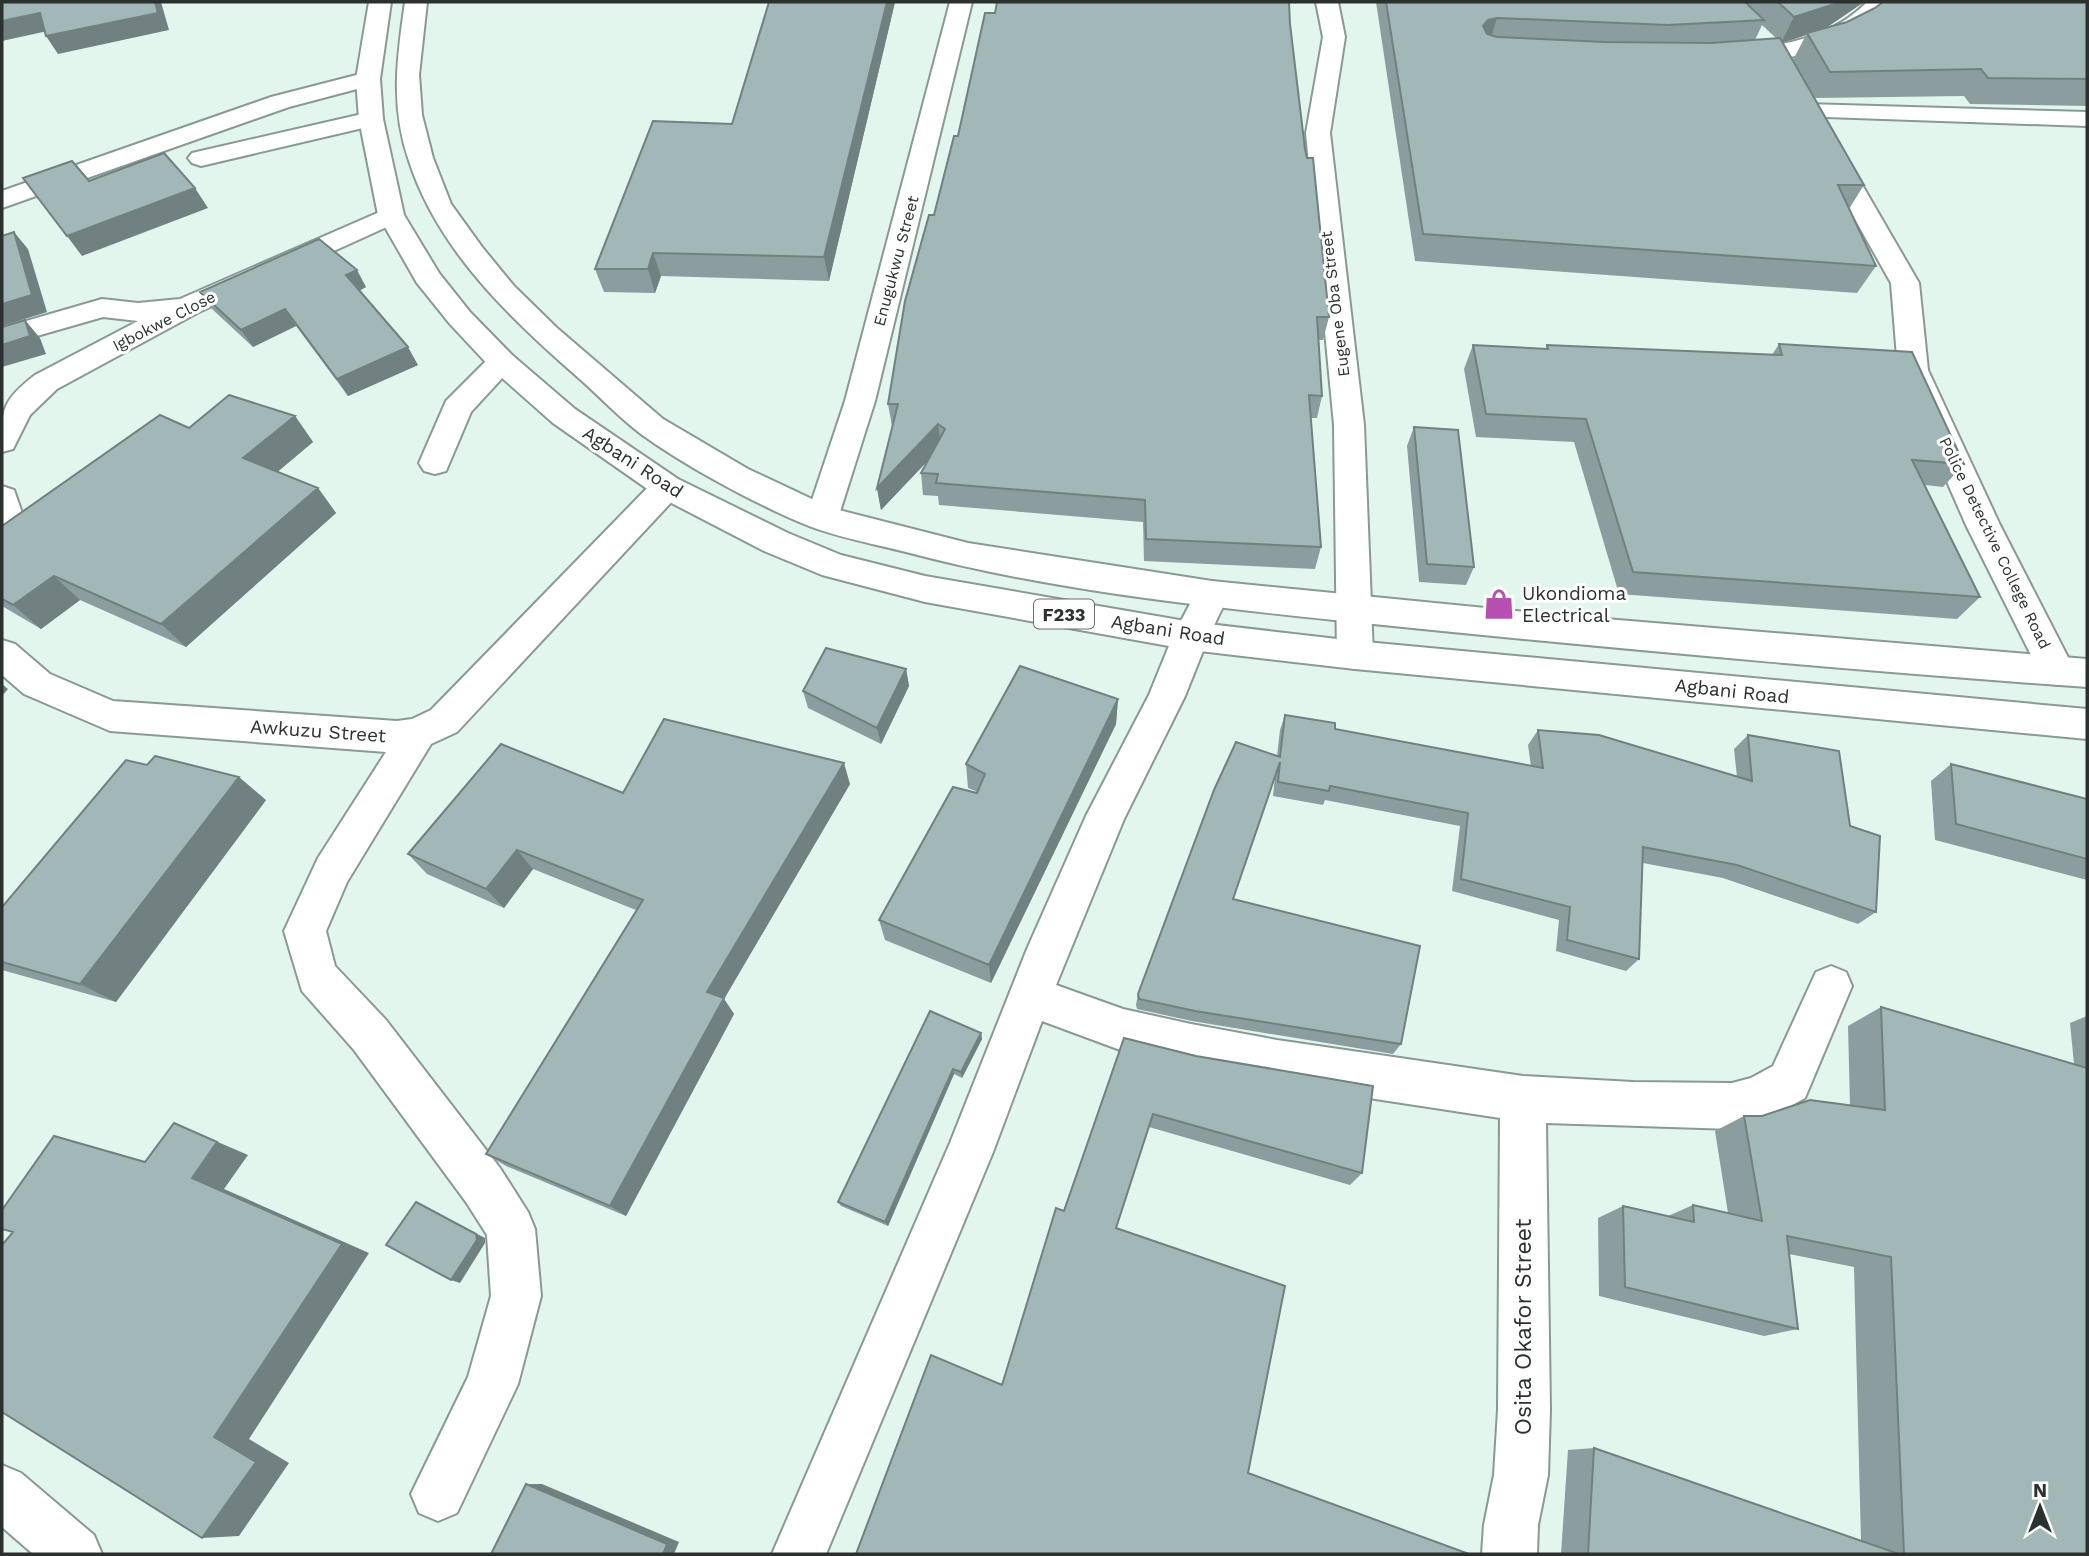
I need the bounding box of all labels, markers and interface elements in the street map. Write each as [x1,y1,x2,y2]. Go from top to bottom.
street label: Enugukwu Street [869,193,923,328]
street label: Eugene Oba Street [1317,230,1353,378]
street label: Igbokwe Close [109,287,219,355]
street label: Agbani Road [579,421,687,503]
street label: Police Detective College Road [1935,434,2055,652]
place label: Ukondioma Electrical [1522,582,1626,627]
shop icon: Ukondioma Electrical [1482,587,1516,621]
road number: F233 [1034,600,1094,628]
street label: Agbani Road [1109,610,1227,650]
street label: Agbani Road [1674,674,1790,708]
street label: Awkuzu Street [249,715,387,747]
street label: Osita Okafor Street [1510,1218,1537,1435]
north arrow [2005,1472,2075,1542]
text: N [2033,1479,2047,1502]

